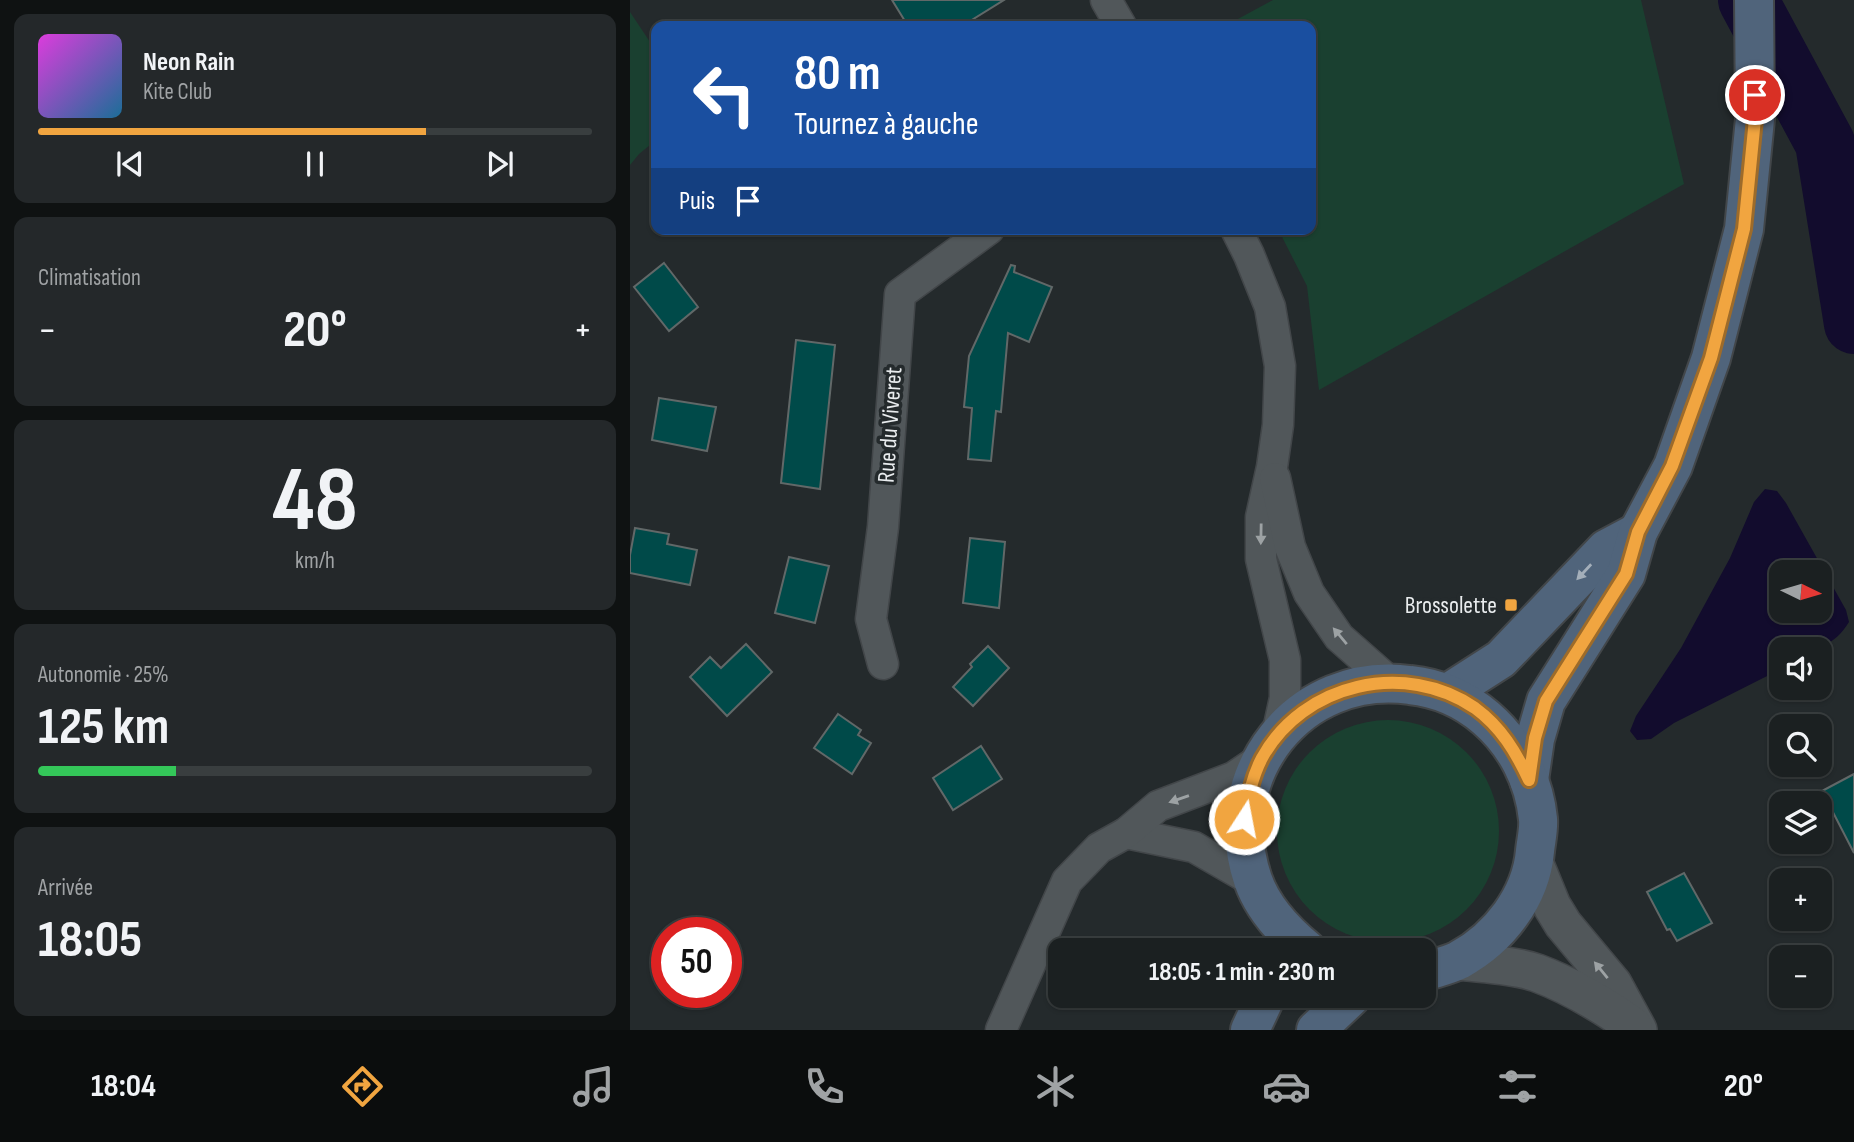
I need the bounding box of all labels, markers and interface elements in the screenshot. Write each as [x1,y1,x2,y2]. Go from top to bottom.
text: 80 m [794,45,881,104]
text: Neon Rain [143,47,235,78]
icon: left [679,49,770,140]
pin [1725,65,1785,125]
icon: arrive [1736,76,1774,114]
text: Kite Club [143,78,212,106]
text: Tournez à gauche [794,105,979,144]
icon: previous [111,145,149,183]
icon: pause [296,145,334,183]
icon: next [481,145,519,183]
icon: arrive [729,182,767,220]
text: Puis [679,186,715,217]
text: Climatisation [38,264,141,292]
text: 20° [283,299,347,362]
text: − [38,308,57,353]
text: + [573,308,592,353]
street label: Rue du Viveret [871,366,909,484]
text: 48 [272,447,358,556]
one-way arrow [1255,524,1267,546]
text: km/h [295,547,335,575]
north arrow [1769,560,1832,623]
map controls [1769,560,1832,1008]
one-way arrow [1576,563,1592,581]
place label: Brossolette [1405,591,1497,620]
marker: Brossolette [1503,597,1519,613]
one-way arrow [1332,627,1347,645]
button: sound [1769,637,1832,700]
text: Autonomie · 25% [38,661,169,689]
text: 125 km [38,696,169,759]
button: search [1769,714,1832,777]
position arrow [1207,782,1281,856]
button: layers [1769,791,1832,854]
one-way arrow [1169,793,1190,804]
button: + [1769,868,1832,931]
text: Arrivée [38,874,93,902]
text: 18:05 [38,909,142,972]
speed limit sign: 50 [651,917,742,1008]
button: − [1769,945,1832,1008]
text: 18:05 · 1 min · 230 m [1149,957,1335,988]
one-way arrow [1594,962,1609,979]
icon: directions [338,1062,387,1111]
icon: music [569,1062,618,1111]
icon: phone [800,1062,849,1111]
icon: climate [1031,1062,1080,1111]
icon: car [1262,1062,1311,1111]
icon: filters [1493,1062,1542,1111]
text: 18:04 [91,1067,156,1106]
text: 20° [1724,1067,1763,1106]

